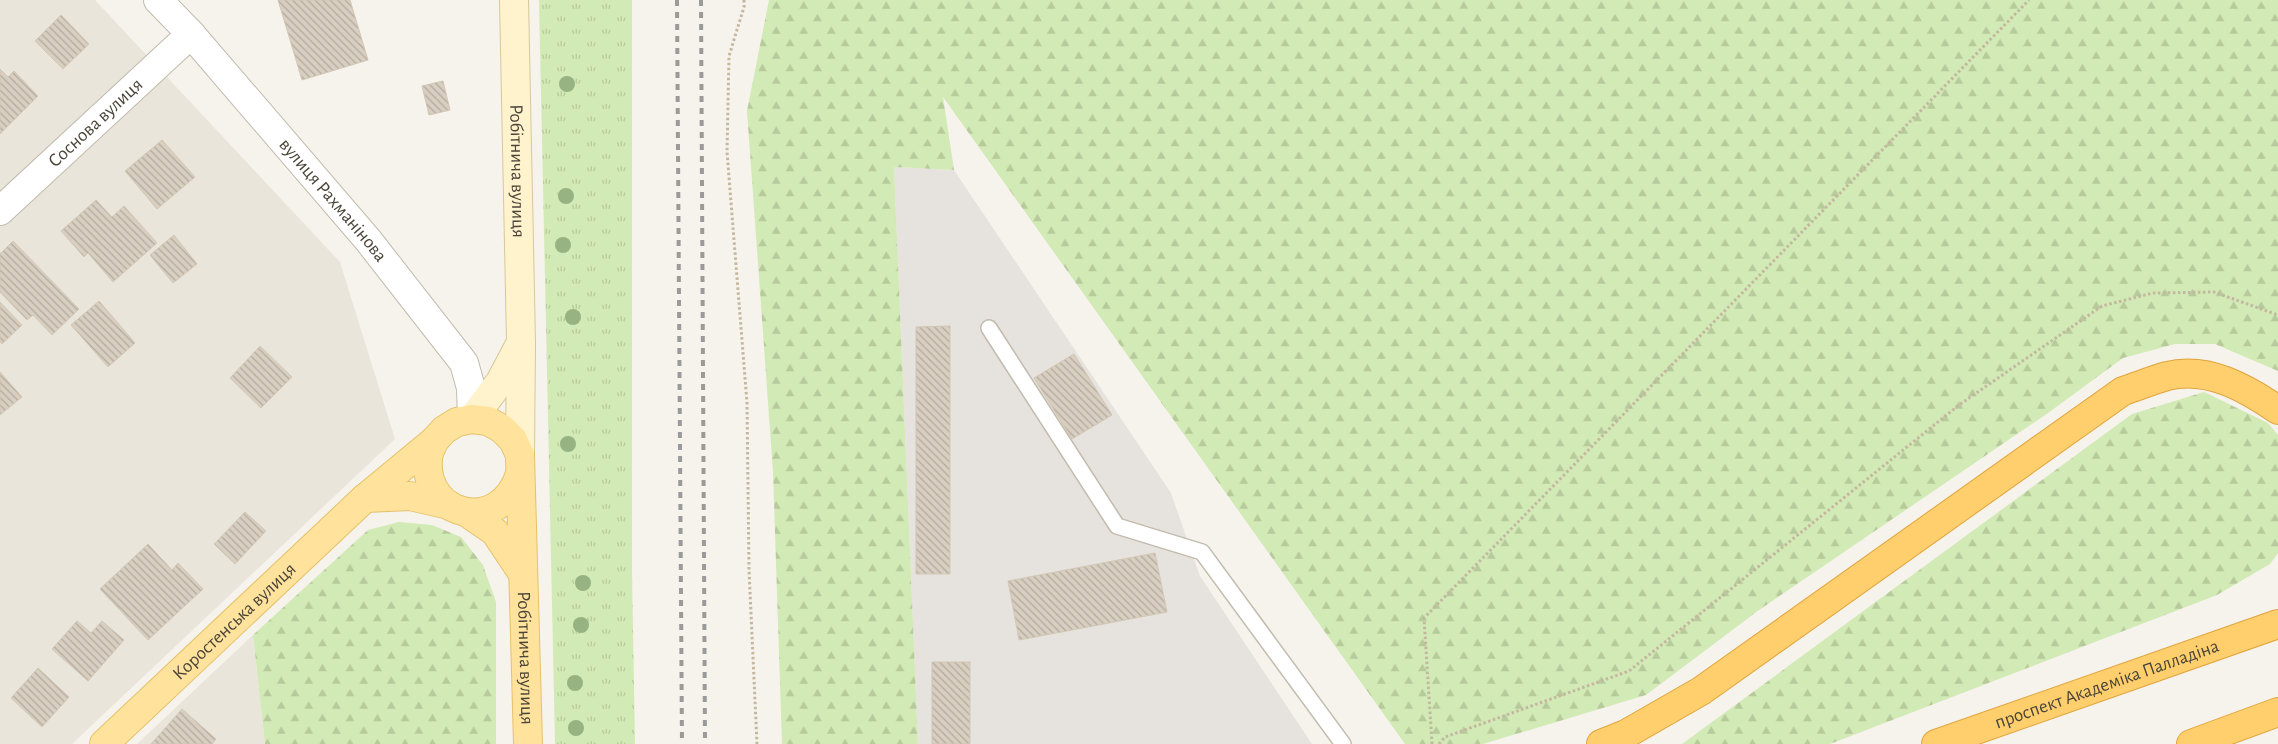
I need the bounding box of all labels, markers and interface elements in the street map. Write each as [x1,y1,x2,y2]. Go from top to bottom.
street label: Соснова вулиця [45,75,146,171]
street label: Робітнича вулиця [507,104,528,238]
street label: вулиця Рахманінова [276,135,391,266]
street label: Коростенська вулиця [169,559,300,684]
street label: Робітнича вулиця [514,591,537,725]
street label: проспект Академіка Палладіна [1992,636,2222,732]

